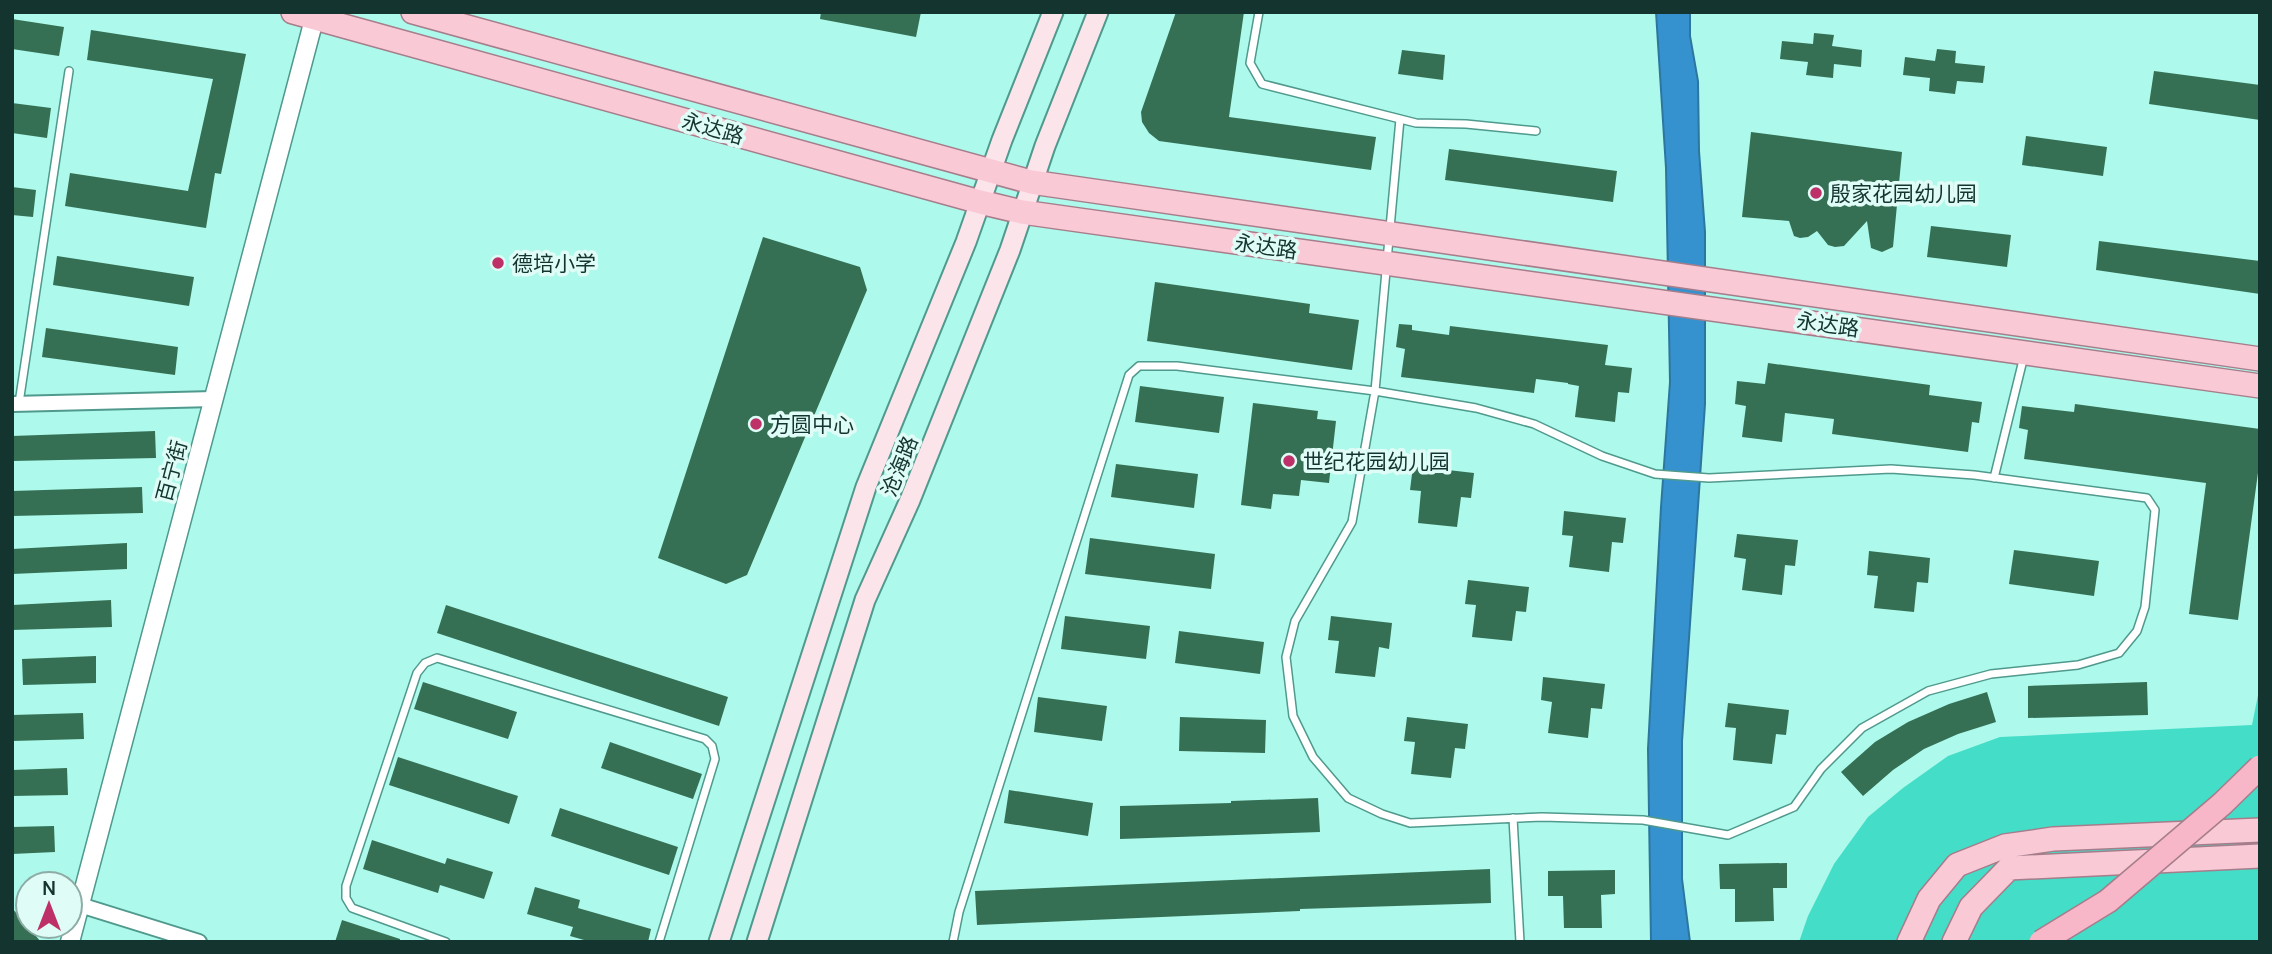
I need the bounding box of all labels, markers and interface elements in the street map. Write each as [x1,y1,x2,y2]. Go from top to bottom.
street label: 永达路 [679,106,747,150]
place label: 殷家花园幼儿园 [1830,179,1977,207]
marker: 殷家花园幼儿园 [1808,185,1824,201]
street label: 永达路 [1233,228,1299,264]
place label: 德培小学 [512,249,596,277]
marker: 德培小学 [490,255,506,271]
street label: 永达路 [1795,306,1861,342]
place label: 方圆中心 [770,410,854,438]
marker: 方圆中心 [748,416,764,432]
street label: 沧海路 [874,432,924,500]
street label: 百宁街 [149,437,193,505]
place label: 世纪花园幼儿园 [1303,447,1450,475]
marker: 世纪花园幼儿园 [1281,453,1297,469]
north arrow [14,870,84,940]
text: N [42,875,56,901]

